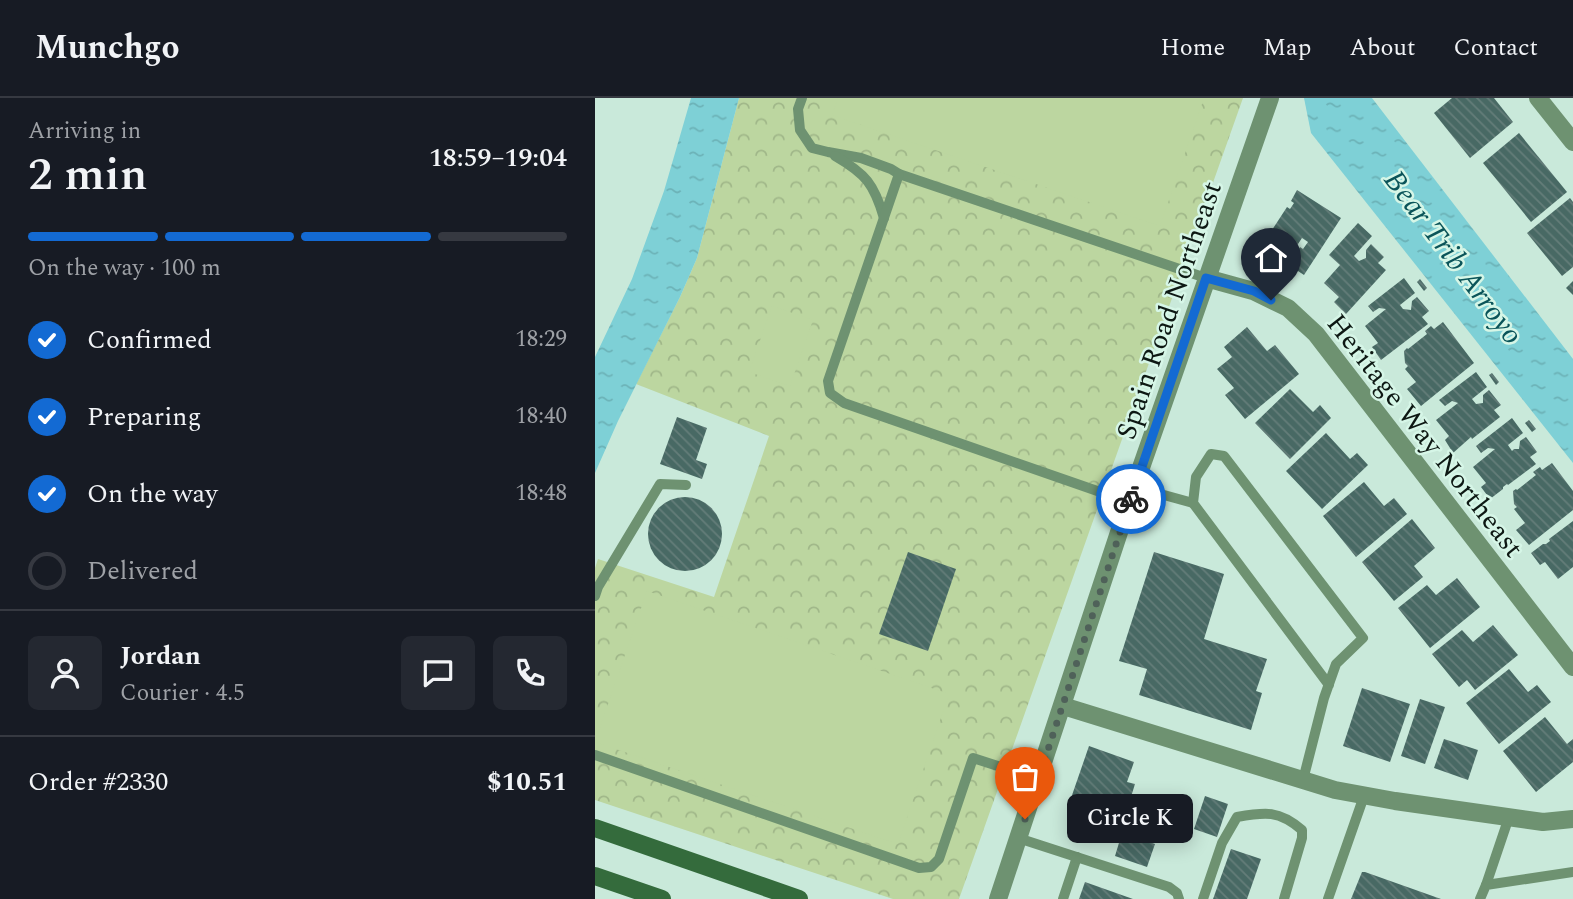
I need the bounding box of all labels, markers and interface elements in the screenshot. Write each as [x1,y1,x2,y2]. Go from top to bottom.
text: Munchgo [35,23,180,73]
text: Home [1160,30,1225,66]
text: Map [1263,30,1311,66]
text: About [1349,30,1415,66]
text: Contact [1453,30,1538,66]
text: Arriving in [28,114,141,149]
text: 18:59–19:04 [429,138,567,178]
text: 2 min [28,140,147,210]
water label: Bear Trib Arroyo [1372,160,1534,355]
street label: Spain Road Northeast [1105,175,1234,445]
pin [1241,228,1301,300]
icon: home [1252,239,1290,277]
text: On the way · 100 m [28,251,221,286]
street label: Heritage Way Northeast [1316,304,1534,567]
text: Confirmed [87,320,212,360]
icon: check [28,321,66,359]
text: 18:29 [515,322,567,357]
text: Preparing [87,397,201,437]
icon: check [28,398,66,436]
text: 18:40 [515,399,567,434]
courier [1096,464,1166,534]
text: On the way [87,474,218,514]
icon: check [28,475,66,513]
text: 18:48 [515,476,567,511]
icon: bike [1112,480,1150,518]
text: Delivered [87,551,198,591]
button: person [28,636,102,710]
text: Jordan [120,636,201,676]
button: chat [401,636,475,710]
button: phone [493,636,567,710]
text: Courier · 4.5 [120,676,245,711]
pin [995,747,1055,819]
icon: bag [1006,758,1044,796]
text: Order #2330 [28,762,168,802]
text: $10.51 [487,762,567,802]
callout: Circle K [1067,794,1193,844]
text: Circle K [1087,801,1173,836]

